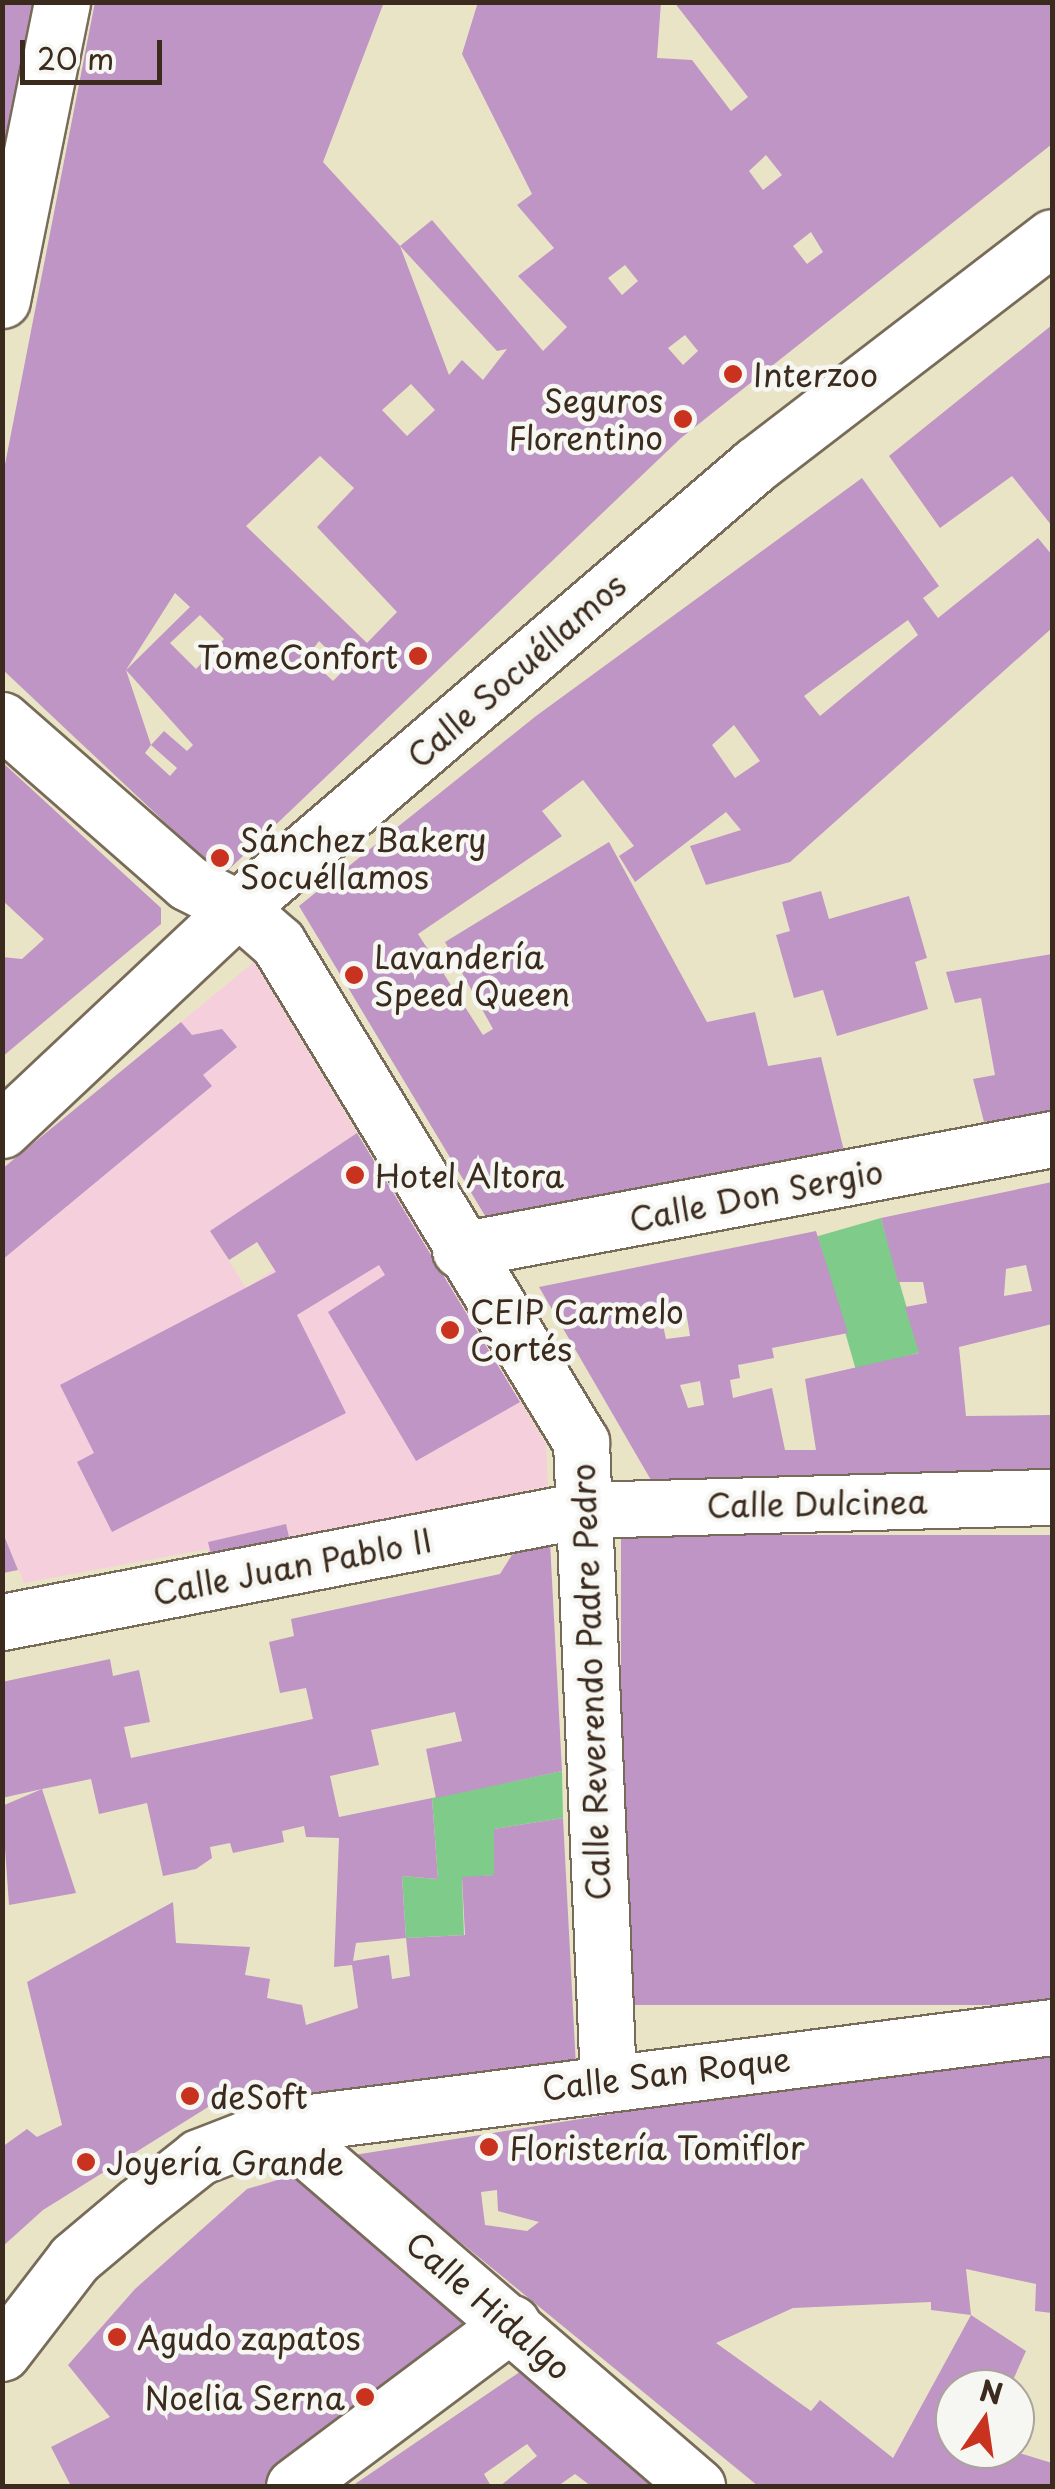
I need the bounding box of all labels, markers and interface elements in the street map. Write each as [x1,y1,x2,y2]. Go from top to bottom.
scale bar [25,20,168,82]
text: 20 m [37,35,114,80]
place label: Interzoo [753,355,878,393]
marker: Interzoo [722,363,744,385]
place label: Seguros Florentino [508,382,663,457]
marker: Seguros Florentino [672,408,694,430]
street label: Calle Socuéllamos [399,565,633,775]
place label: TomeConfort [197,637,398,675]
marker: TomeConfort [407,645,429,667]
place label: Sánchez Bakery Socuéllamos [240,821,488,896]
marker: Sánchez Bakery Socuéllamos [209,847,231,869]
place label: Lavandería Speed Queen [374,938,576,1013]
marker: Lavandería Speed Queen [343,964,365,986]
street label: Calle Don Sergio [626,1152,886,1238]
place label: Hotel Altora [375,1156,565,1194]
marker: Hotel Altora [344,1164,366,1186]
place label: CEIP Carmelo Cortés [470,1293,685,1368]
marker: CEIP Carmelo Cortés [439,1319,461,1341]
street label: Calle Reverendo Padre Pedro [563,1462,617,1902]
street label: Calle Dulcinea [705,1482,929,1524]
street label: Calle Juan Pablo II [148,1520,436,1612]
street label: Calle San Roque [539,2039,793,2107]
place label: deSoft [210,2077,308,2115]
marker: deSoft [179,2085,201,2107]
place label: Floristería Tomiflor [509,2128,805,2166]
marker: Floristería Tomiflor [478,2136,500,2158]
place label: Joyería Grande [106,2143,347,2181]
marker: Joyería Grande [75,2151,97,2173]
street label: Calle Hidalgo [398,2222,580,2388]
place label: Agudo zapatos [137,2318,361,2356]
marker: Agudo zapatos [106,2326,128,2348]
text: N [976,2368,1007,2415]
north arrow [935,2369,1035,2469]
place label: Noelia Serna [147,2378,345,2416]
marker: Noelia Serna [354,2386,376,2408]

